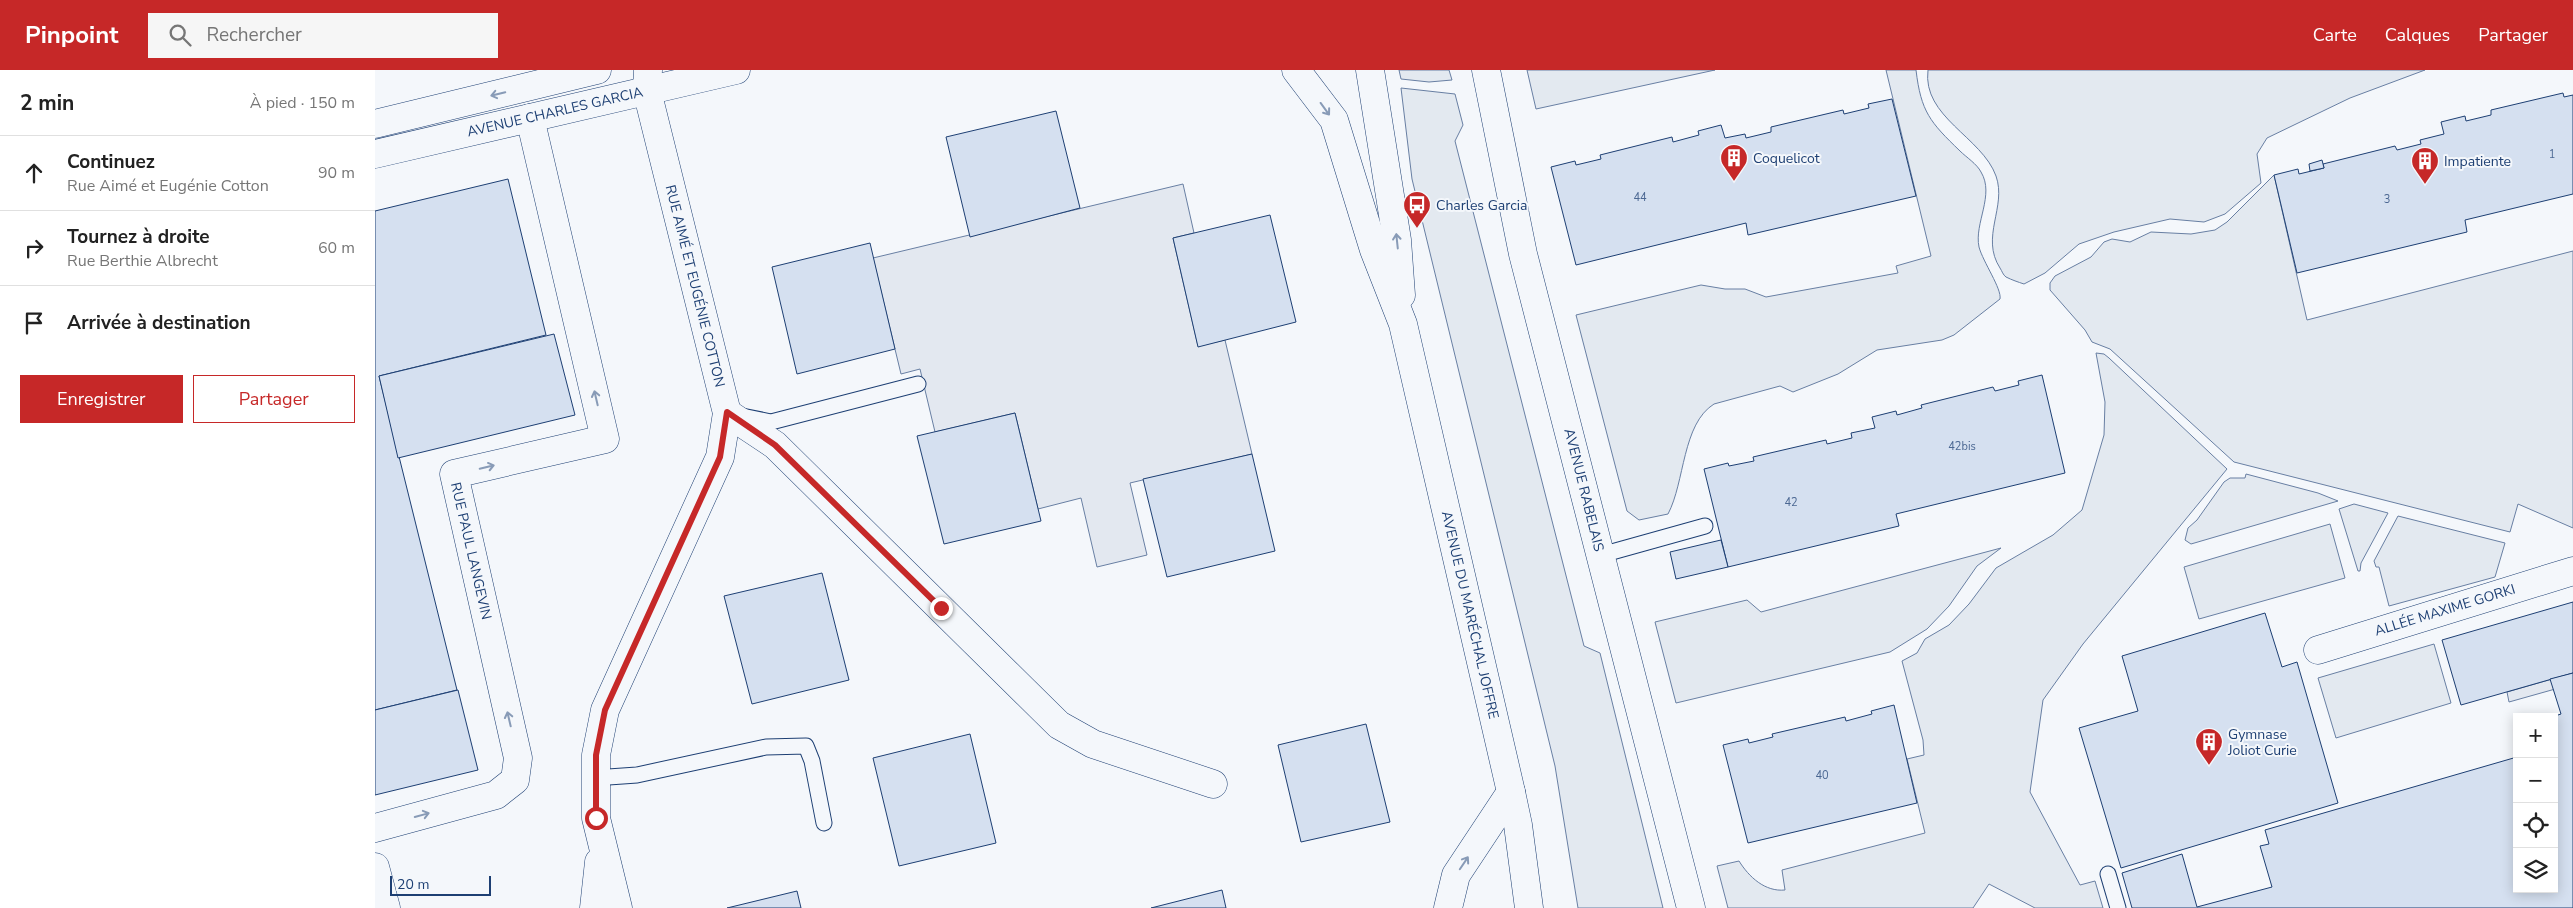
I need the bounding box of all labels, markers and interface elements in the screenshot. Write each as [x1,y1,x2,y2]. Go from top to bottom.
search box [148,13,498,58]
text: Pinpoint [25,19,118,51]
icon: search [166,21,194,49]
text: Rechercher [206,22,302,48]
text: Carte [2313,23,2357,47]
text: Calques [2385,23,2450,47]
text: Partager [2478,23,2548,47]
street label: AVENUE CHARLES GARCIA [465,83,645,141]
text: 2 min [20,89,74,117]
one-way arrow [491,90,507,99]
text: À pied · 150 m [250,92,355,114]
one-way arrow [1320,102,1331,115]
building icon: Coquelicot [1719,143,1749,182]
building icon: Impatiente [2410,146,2440,185]
house number: 1 [2549,147,2555,162]
text: Continuez [67,149,155,175]
place label: Coquelicot [1753,149,1820,168]
place label: Impatiente [2444,152,2511,171]
icon: ahead [20,159,48,187]
text: 90 m [318,162,355,184]
text: Rue Aimé et Eugénie Cotton [67,175,269,197]
street label: RUE AIMÉ ET EUGÉNIE COTTON [661,183,729,389]
bus stop icon: Charles Garcia [1402,190,1432,229]
house number: 44 [1633,190,1647,205]
house number: 3 [2384,192,2390,207]
place label: Charles Garcia [1436,196,1527,215]
text: Tournez à droite [67,224,210,250]
one-way arrow [1392,233,1402,249]
icon: right [20,234,48,262]
text: 60 m [318,237,355,259]
text: Rue Berthie Albrecht [67,250,218,272]
icon: arrive [20,309,48,337]
text: Arrivée à destination [67,310,251,336]
button: Enregistrer [20,375,183,423]
button: Partager [193,375,355,423]
one-way arrow [591,391,600,407]
street label: AVENUE RABELAIS [1560,426,1609,554]
house number: 42bis [1948,439,1976,454]
one-way arrow [479,462,495,471]
street label: RUE PAUL LANGEVIN [446,480,496,622]
house number: 42 [1784,495,1798,510]
street label: AVENUE DU MARÉCHAL JOFFRE [1437,509,1503,721]
street label: ALLÉE MAXIME GORKI [2372,580,2518,640]
route end [930,597,953,620]
one-way arrow [504,712,513,728]
map controls [2513,713,2558,893]
button: + [2513,713,2558,758]
place label: Gymnase Joliot Curie [2227,725,2297,760]
building icon: Gymnase Joliot Curie [2194,727,2224,766]
button: − [2513,758,2558,803]
house number: 40 [1815,768,1829,783]
button: locate [2513,803,2558,848]
route start [585,807,608,830]
one-way arrow [414,810,430,819]
button: layers [2513,848,2558,893]
one-way arrow [1459,856,1469,870]
scale bar [390,873,491,896]
text: 20 m [397,875,429,894]

